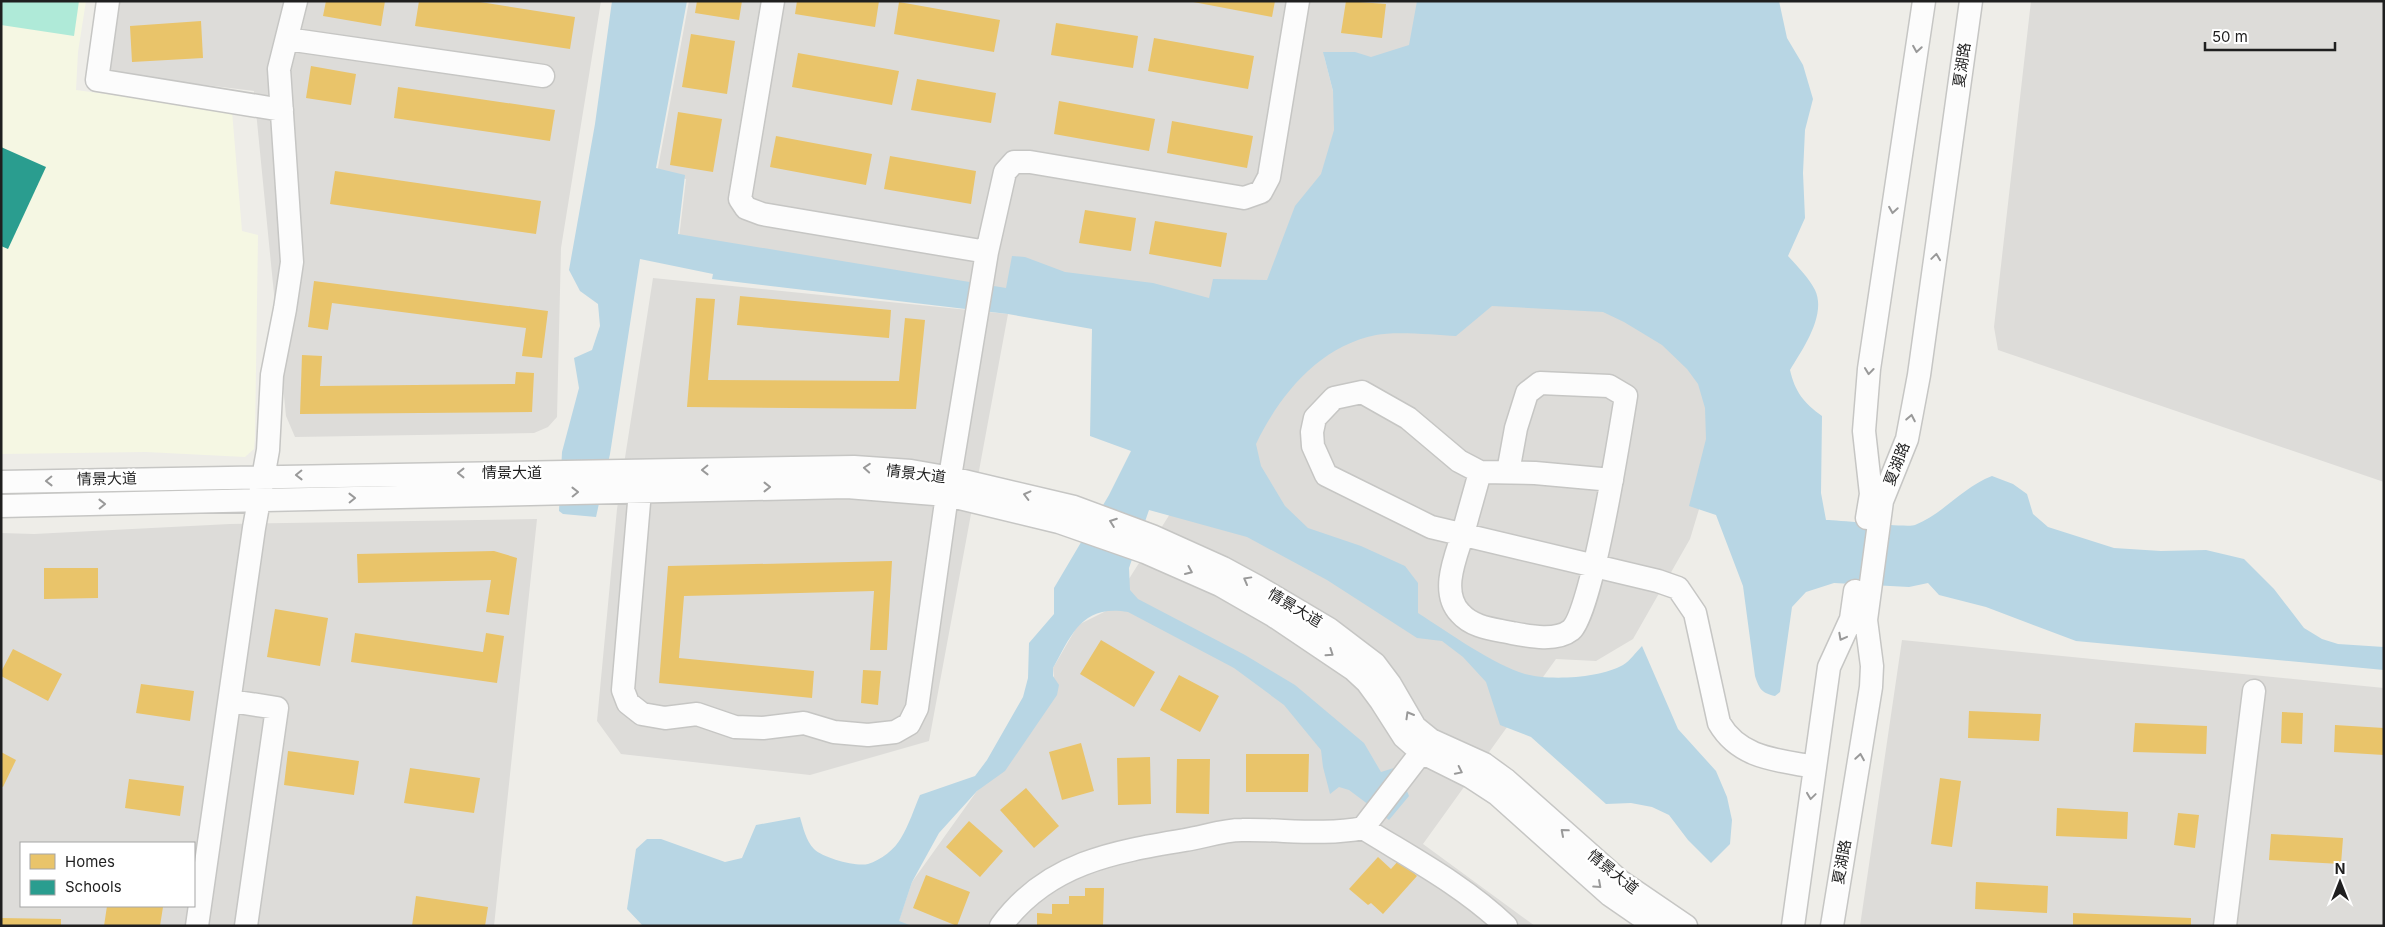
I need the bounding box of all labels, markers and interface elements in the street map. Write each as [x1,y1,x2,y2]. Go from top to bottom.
scale bar [2205,20,2335,52]
text: 50 m [2212,27,2248,46]
street label: 夏湖路 [1949,41,1974,89]
one-way arrow [1912,46,1923,54]
one-way arrow [1888,207,1899,215]
one-way arrow [1930,253,1940,261]
one-way arrow [1864,367,1875,375]
one-way arrow [1906,413,1916,422]
street label: 夏湖路 [1880,439,1913,488]
street label: 情景大道 [885,460,947,487]
street label: 情景大道 [482,463,542,482]
one-way arrow [863,463,871,474]
one-way arrow [700,465,708,475]
street label: 情景大道 [77,468,137,489]
one-way arrow [457,468,464,478]
one-way arrow [294,470,302,480]
one-way arrow [45,475,53,486]
one-way arrow [764,482,772,492]
one-way arrow [571,486,579,497]
one-way arrow [1022,490,1031,501]
one-way arrow [349,492,357,503]
one-way arrow [99,499,107,509]
one-way arrow [1109,518,1118,528]
one-way arrow [1184,565,1193,576]
one-way arrow [1243,576,1252,586]
street label: 情景大道 [1265,584,1326,631]
one-way arrow [1838,632,1848,641]
one-way arrow [1324,646,1333,656]
one-way arrow [1405,712,1415,721]
one-way arrow [1854,752,1864,761]
one-way arrow [1454,765,1463,775]
one-way arrow [1807,791,1817,800]
one-way arrow [1561,828,1570,837]
street label: 夏湖路 [1828,838,1855,886]
legend [20,842,195,907]
street label: 情景大道 [1584,845,1643,898]
text: Homes [65,852,115,871]
north arrow [2315,857,2365,907]
text: N [2335,860,2345,877]
text: Schools [65,877,122,896]
one-way arrow [1593,879,1602,888]

